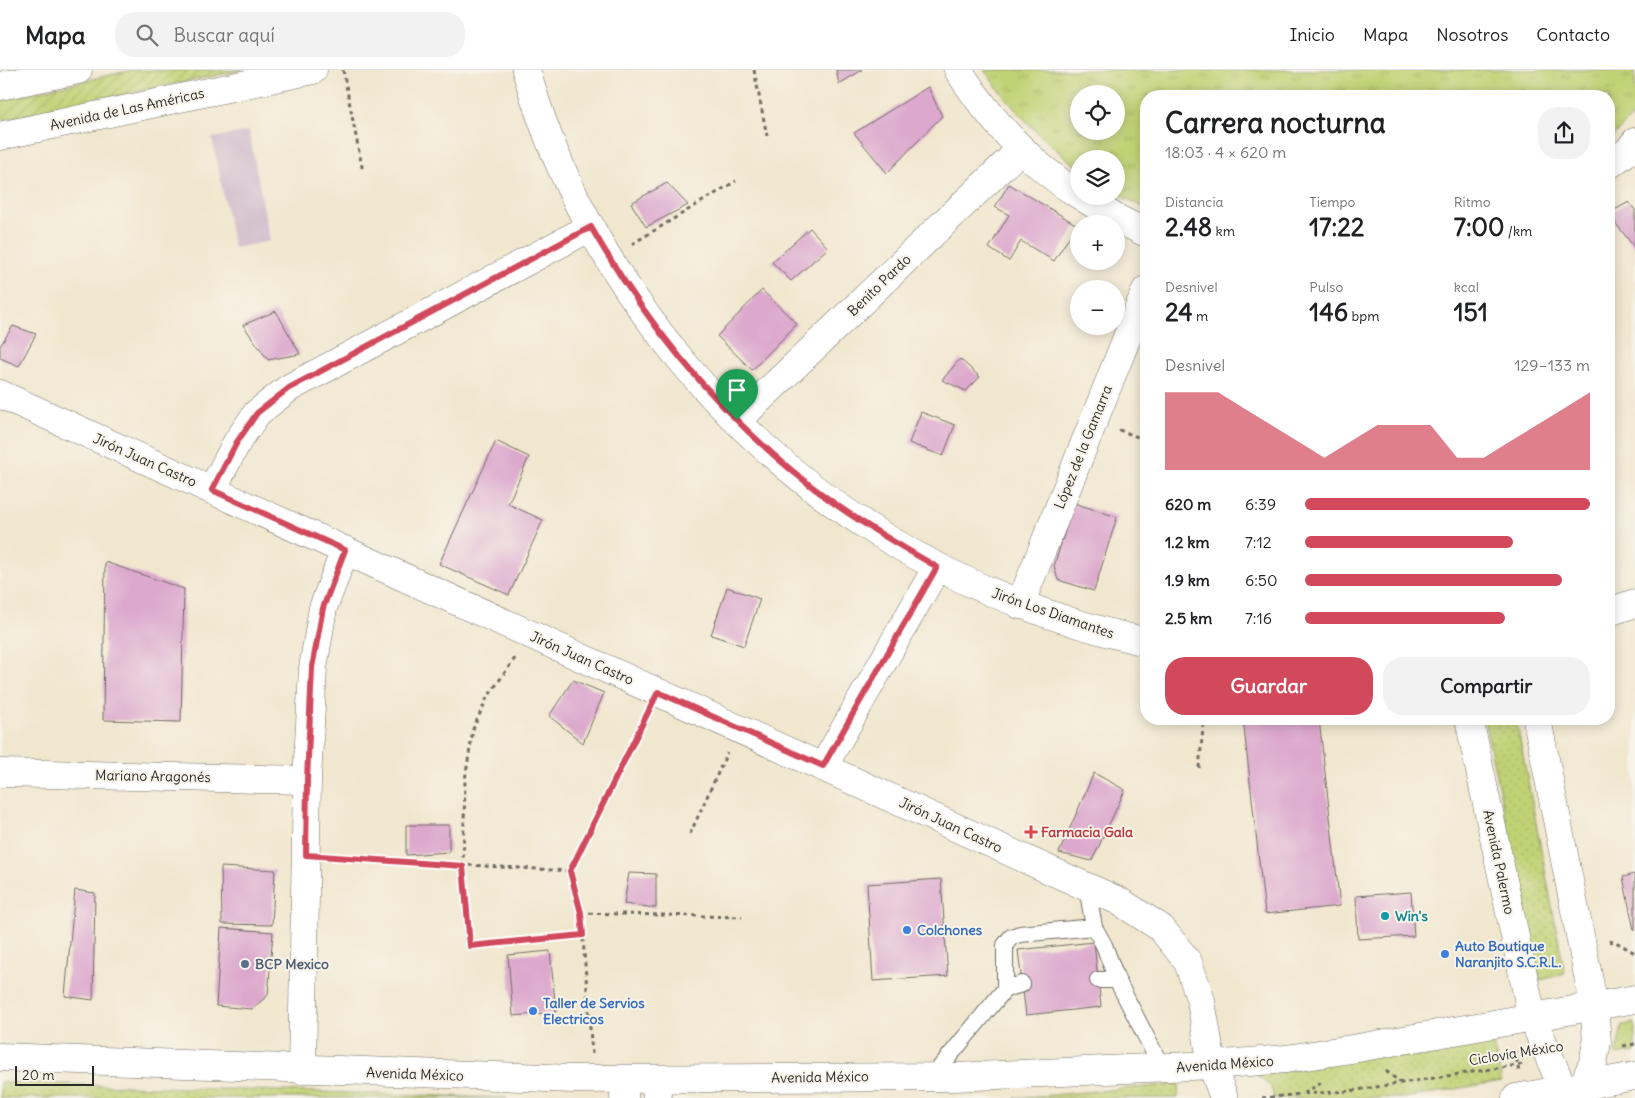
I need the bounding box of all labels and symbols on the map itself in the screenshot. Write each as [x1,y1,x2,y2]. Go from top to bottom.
street label: Avenida de Las Américas [48,84,206,134]
street label: Benito Pardo [843,250,915,320]
pin [716,369,758,420]
street label: López de la Gamarra [1050,382,1116,512]
street label: Jirón Juan Castro [90,429,200,491]
street label: Jirón Los Diamantes [990,584,1116,642]
street label: Jirón Juan Castro [527,627,637,689]
street label: Mariano Aragonés [95,766,211,786]
street label: Jirón Juan Castro [897,793,1005,857]
street label: Avenida Palermo [1479,808,1519,916]
place label: Farmacia Gala [1041,823,1133,841]
marker: Farmacia Gala [1025,826,1037,838]
place label: Win's [1395,907,1428,925]
marker: Win's [1379,910,1391,922]
place label: Colchones [917,921,983,939]
marker: Colchones [901,924,913,936]
place label: Auto Boutique Naranjito S.C.R.L. [1455,937,1561,971]
marker: Auto Boutique Naranjito S.C.R.L. [1439,948,1451,960]
place label: BCP Mexico [255,955,329,973]
marker: BCP Mexico [239,958,251,970]
place label: Taller de Servios Electricos [543,994,645,1028]
marker: Taller de Servios Electricos [527,1005,539,1017]
street label: Ciclovía México [1467,1037,1565,1069]
street label: Avenida México [1176,1052,1275,1076]
scale bar [15,1063,94,1086]
street label: Avenida México [366,1063,464,1085]
street label: Avenida México [771,1067,869,1087]

